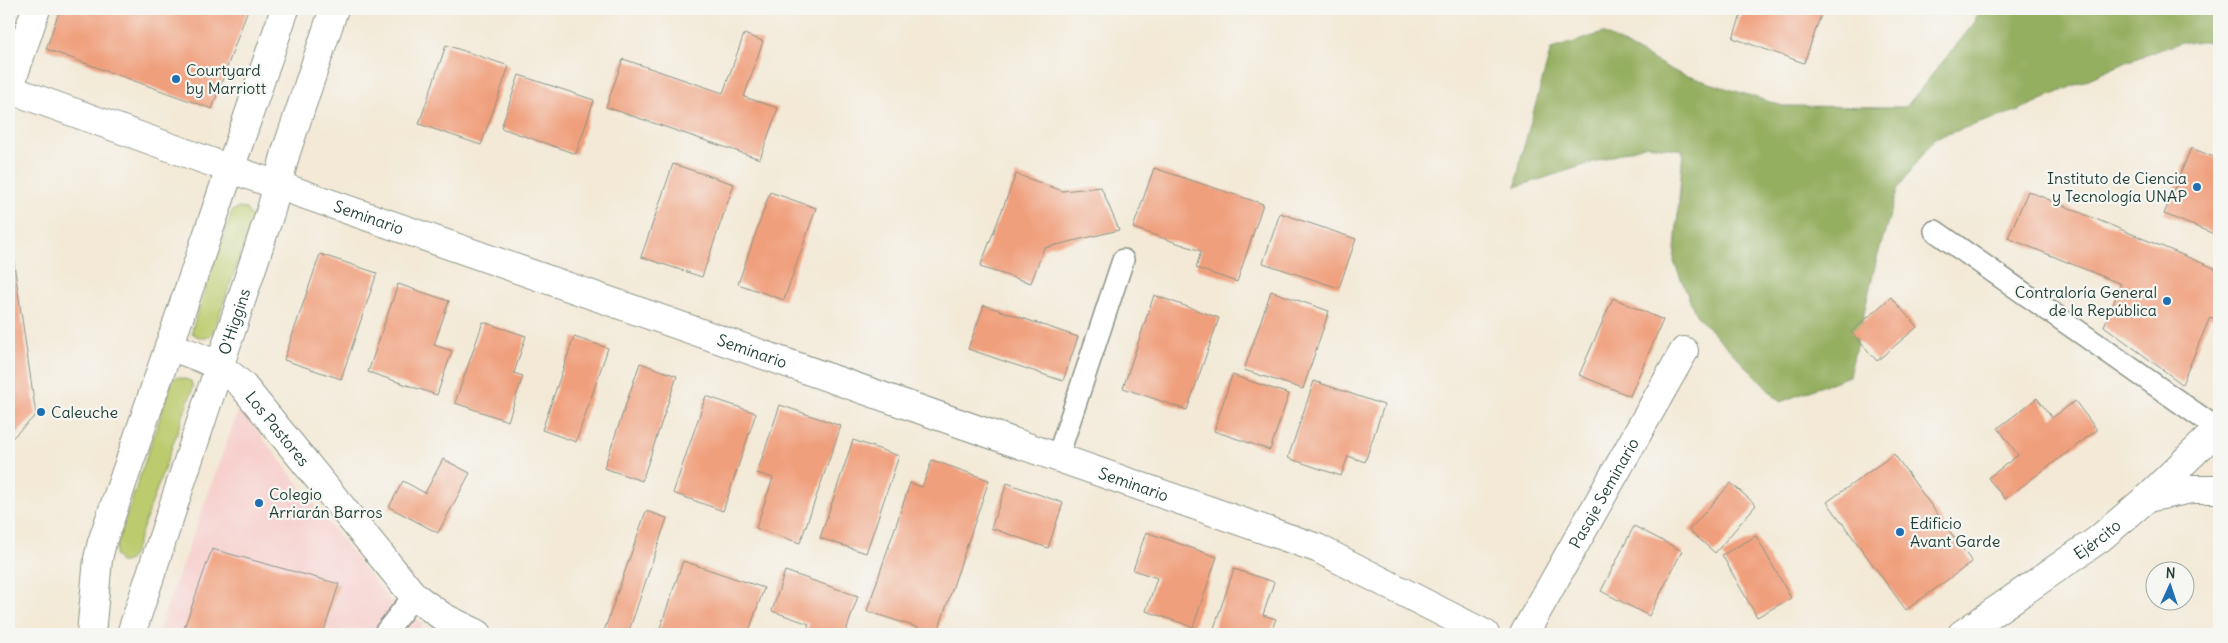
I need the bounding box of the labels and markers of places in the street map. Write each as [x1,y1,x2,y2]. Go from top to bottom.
place label: Courtyard by Marriott [186,60,267,98]
marker: Courtyard by Marriott [170,73,182,85]
place label: Instituto de Ciencia y Tecnología UNAP [2047,168,2187,206]
marker: Instituto de Ciencia y Tecnología UNAP [2191,181,2203,193]
place label: Contraloría General de la República [2015,282,2157,320]
marker: Contraloría General de la República [2161,295,2173,307]
place label: Caleuche [51,402,118,422]
marker: Caleuche [35,406,47,418]
place label: Colegio Arriarán Barros [269,484,382,522]
marker: Colegio Arriarán Barros [253,497,265,509]
place label: Edificio Avant Garde [1910,513,2000,551]
marker: Edificio Avant Garde [1894,526,1906,538]

